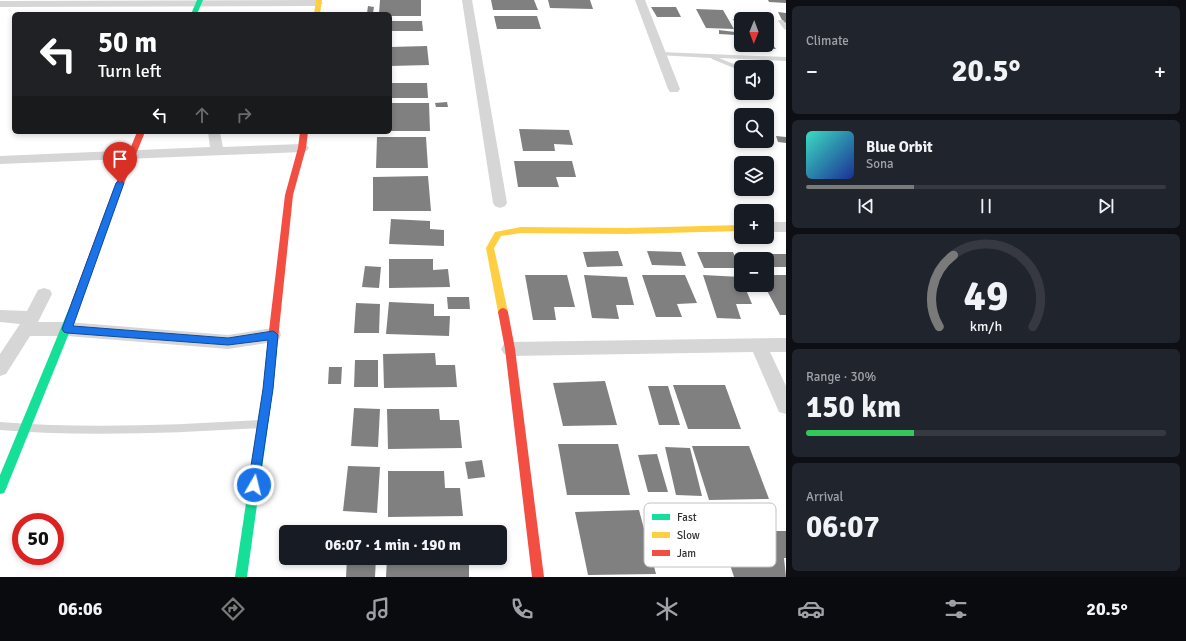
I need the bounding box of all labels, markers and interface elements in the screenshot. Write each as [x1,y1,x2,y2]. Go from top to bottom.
north arrow [734,12,774,52]
map controls [734,12,774,292]
text: 50 m [98,26,157,60]
icon: left [32,28,84,80]
text: Climate [806,33,849,49]
text: 20.5° [951,53,1021,90]
text: − [806,58,818,85]
text: + [1154,58,1166,85]
text: Turn left [98,60,161,82]
button: sound [734,60,774,100]
icon: left [149,104,171,126]
icon: ahead [191,104,213,126]
icon: right [233,104,255,126]
button: search [734,108,774,148]
text: Blue Orbit [866,138,933,156]
pin [103,142,137,183]
icon: arrive [109,148,131,170]
button: layers [734,156,774,196]
text: Sona [866,156,894,172]
icon: previous [855,195,877,217]
icon: pause [975,195,997,217]
icon: next [1095,195,1117,217]
button: + [734,204,774,244]
button: − [734,252,774,292]
text: 49 [964,270,1008,321]
text: km/h [970,317,1002,334]
text: Range · 30% [806,369,876,385]
text: 150 km [806,389,901,426]
position arrow [233,464,275,506]
text: Arrival [806,489,843,505]
legend [644,503,776,567]
text: 06:07 [806,509,880,546]
text: Fast [677,511,697,524]
speed limit sign: 50 [12,513,64,565]
text: Slow [677,529,700,542]
text: 06:07 · 1 min · 190 m [325,536,461,554]
text: Jam [677,547,696,560]
icon: directions [219,595,247,623]
icon: music [364,595,392,623]
icon: phone [508,595,536,623]
icon: climate [653,595,681,623]
icon: car [797,595,825,623]
icon: filters [942,595,970,623]
text: 06:06 [58,598,102,620]
text: 20.5° [1086,598,1128,620]

